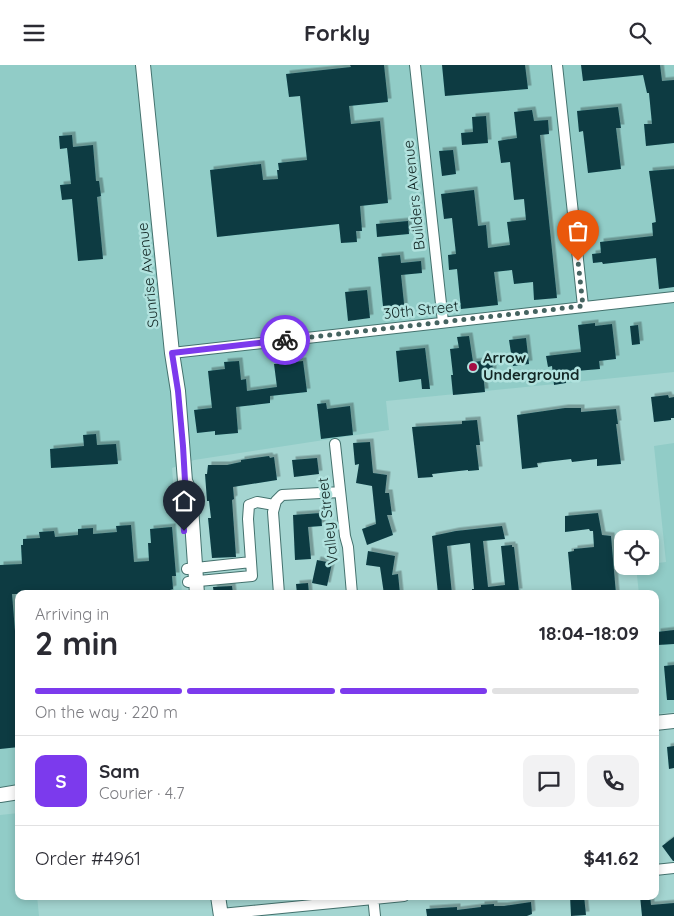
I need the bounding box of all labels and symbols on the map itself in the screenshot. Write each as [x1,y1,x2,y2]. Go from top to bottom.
street label: Builders Avenue [398,139,429,251]
pin [557,210,599,261]
street label: Sunrise Avenue [133,222,162,329]
street label: 30th Street [382,296,459,323]
courier [260,315,310,365]
place label: Arrow Underground [483,348,579,384]
marker: Arrow Underground [467,361,479,373]
street label: Valley Street [313,476,342,566]
pin [163,480,205,531]

